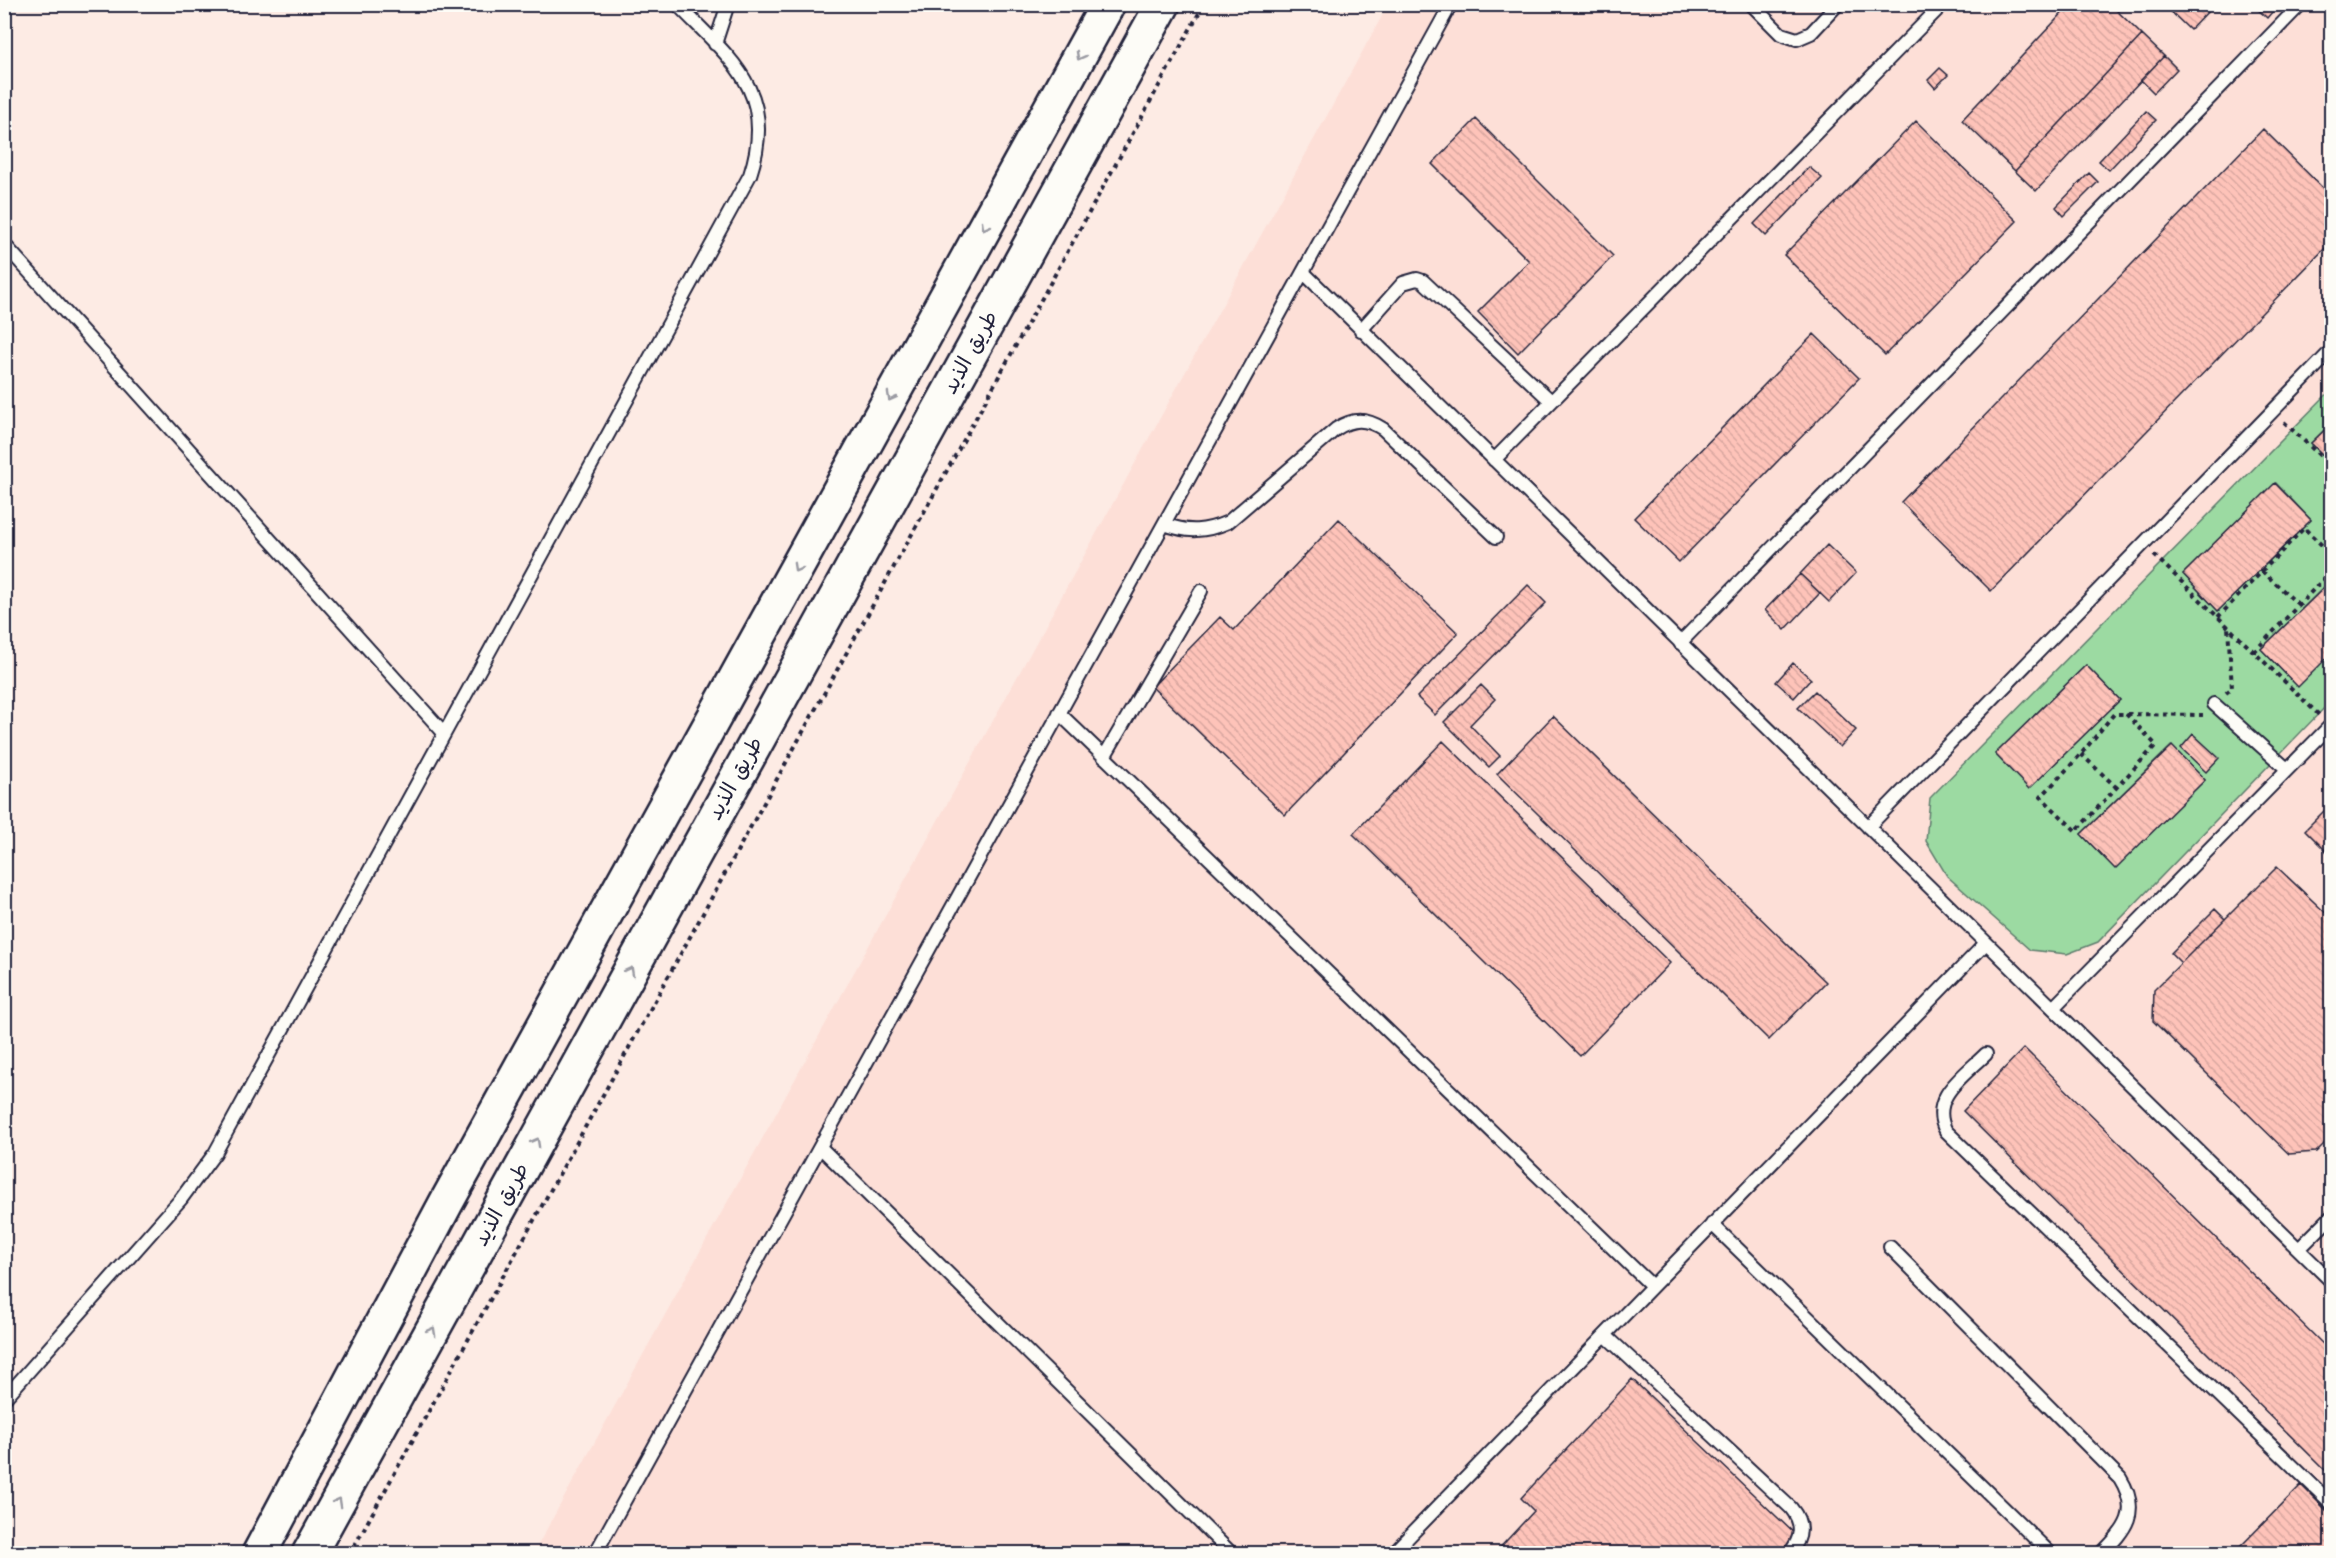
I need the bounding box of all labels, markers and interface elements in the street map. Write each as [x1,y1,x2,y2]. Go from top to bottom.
one-way arrow [1076,50,1087,60]
one-way arrow [981,220,993,231]
street label: طريق الذيد [935,305,1007,401]
one-way arrow [887,391,898,401]
one-way arrow [793,562,804,572]
street label: طريق الذيد [700,731,772,827]
one-way arrow [623,967,634,978]
one-way arrow [529,1138,540,1148]
street label: طريق الذيد [466,1157,538,1253]
one-way arrow [425,1327,436,1338]
one-way arrow [331,1498,342,1508]

